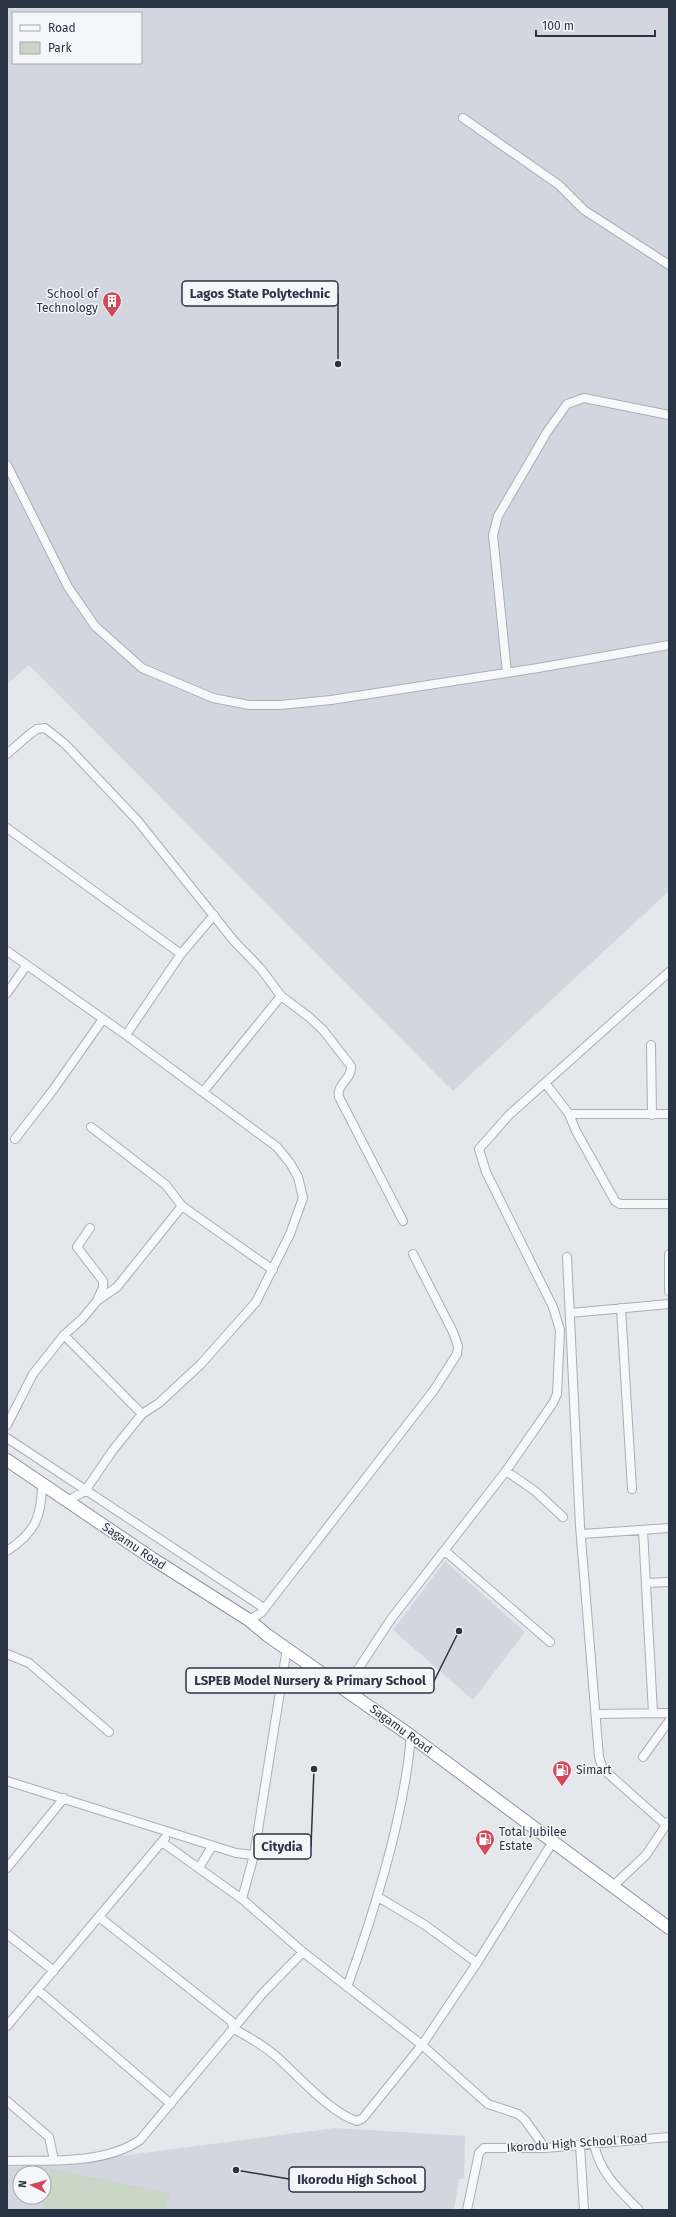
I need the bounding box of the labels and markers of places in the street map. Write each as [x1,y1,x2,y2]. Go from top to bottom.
callout: Lagos State Polytechnic [182,281,338,306]
place label: School of Technology [36,287,99,315]
building icon: School of Technology [101,290,123,318]
callout: LSPEB Model Nursery & Primary School [186,1668,434,1693]
fuel station icon: Simart [551,1759,573,1787]
place label: Simart [576,1763,612,1777]
place label: Total Jubilee Estate [499,1825,567,1853]
fuel station icon: Total Jubilee Estate [474,1828,496,1856]
callout: Citydia [254,1834,311,1859]
callout: Ikorodu High School [289,2167,425,2192]

